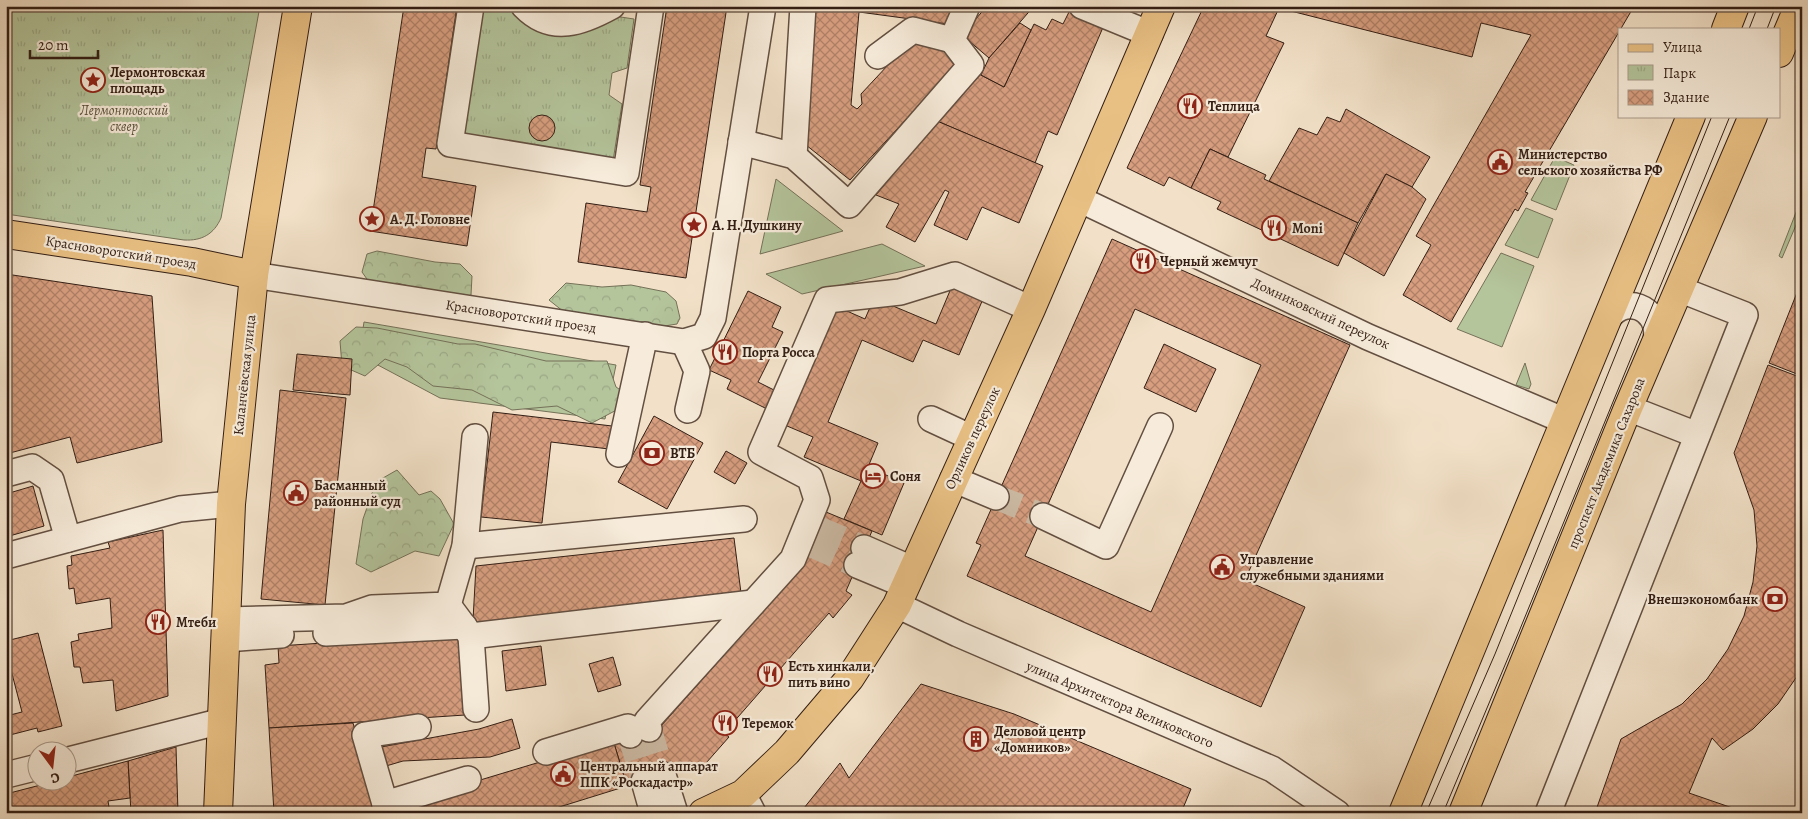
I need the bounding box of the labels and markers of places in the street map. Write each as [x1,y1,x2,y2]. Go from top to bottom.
place label: Лермонтовская площадь [110,63,205,98]
place icon: Лермонтовская площадь [80,67,106,93]
restaurant icon: Теплица [1177,93,1203,119]
place label: Теплица [1208,97,1260,116]
place label: Министерство сельского хозяйства РФ [1518,145,1663,180]
public building icon: Министерство сельского хозяйства РФ [1487,149,1513,175]
place icon: А. Д. Головне [359,206,385,232]
place label: А. Д. Головне [389,210,470,229]
place icon: А. Н. Душкину [681,212,707,238]
restaurant icon: Moni [1261,215,1287,241]
place label: А. Н. Душкину [711,216,802,235]
place label: Moni [1292,219,1323,238]
restaurant icon: Черный жемчуг [1130,248,1156,274]
place label: Черный жемчуг [1160,252,1258,271]
restaurant icon: Порта Росса [712,339,738,365]
place label: Порта Росса [742,343,815,362]
bank icon: ВТБ [639,440,665,466]
place label: ВТБ [670,444,696,463]
hotel icon: Соня [860,463,886,489]
place label: Соня [890,467,921,486]
place label: Басманный районный суд [314,476,401,511]
public building icon: Басманный районный суд [283,480,309,506]
place label: Управление служебными зданиями [1240,550,1384,585]
public building icon: Управление служебными зданиями [1209,554,1235,580]
bank icon: Внешэкономбанк [1762,586,1788,612]
place label: Внешэкономбанк [1648,590,1758,609]
restaurant icon: Мтеби [145,609,171,635]
place label: Мтеби [176,613,216,632]
place label: Есть хинкали, пить вино [788,657,875,692]
restaurant icon: Есть хинкали, пить вино [757,661,783,687]
restaurant icon: Теремок [712,710,738,736]
place label: Теремок [742,714,794,733]
place label: Деловой центр «Домников» [994,722,1086,757]
building icon: Деловой центр «Домников» [963,726,989,752]
place label: Центральный аппарат ППК «Роскадастр» [580,757,719,792]
public building icon: Центральный аппарат ППК «Роскадастр» [550,761,576,787]

